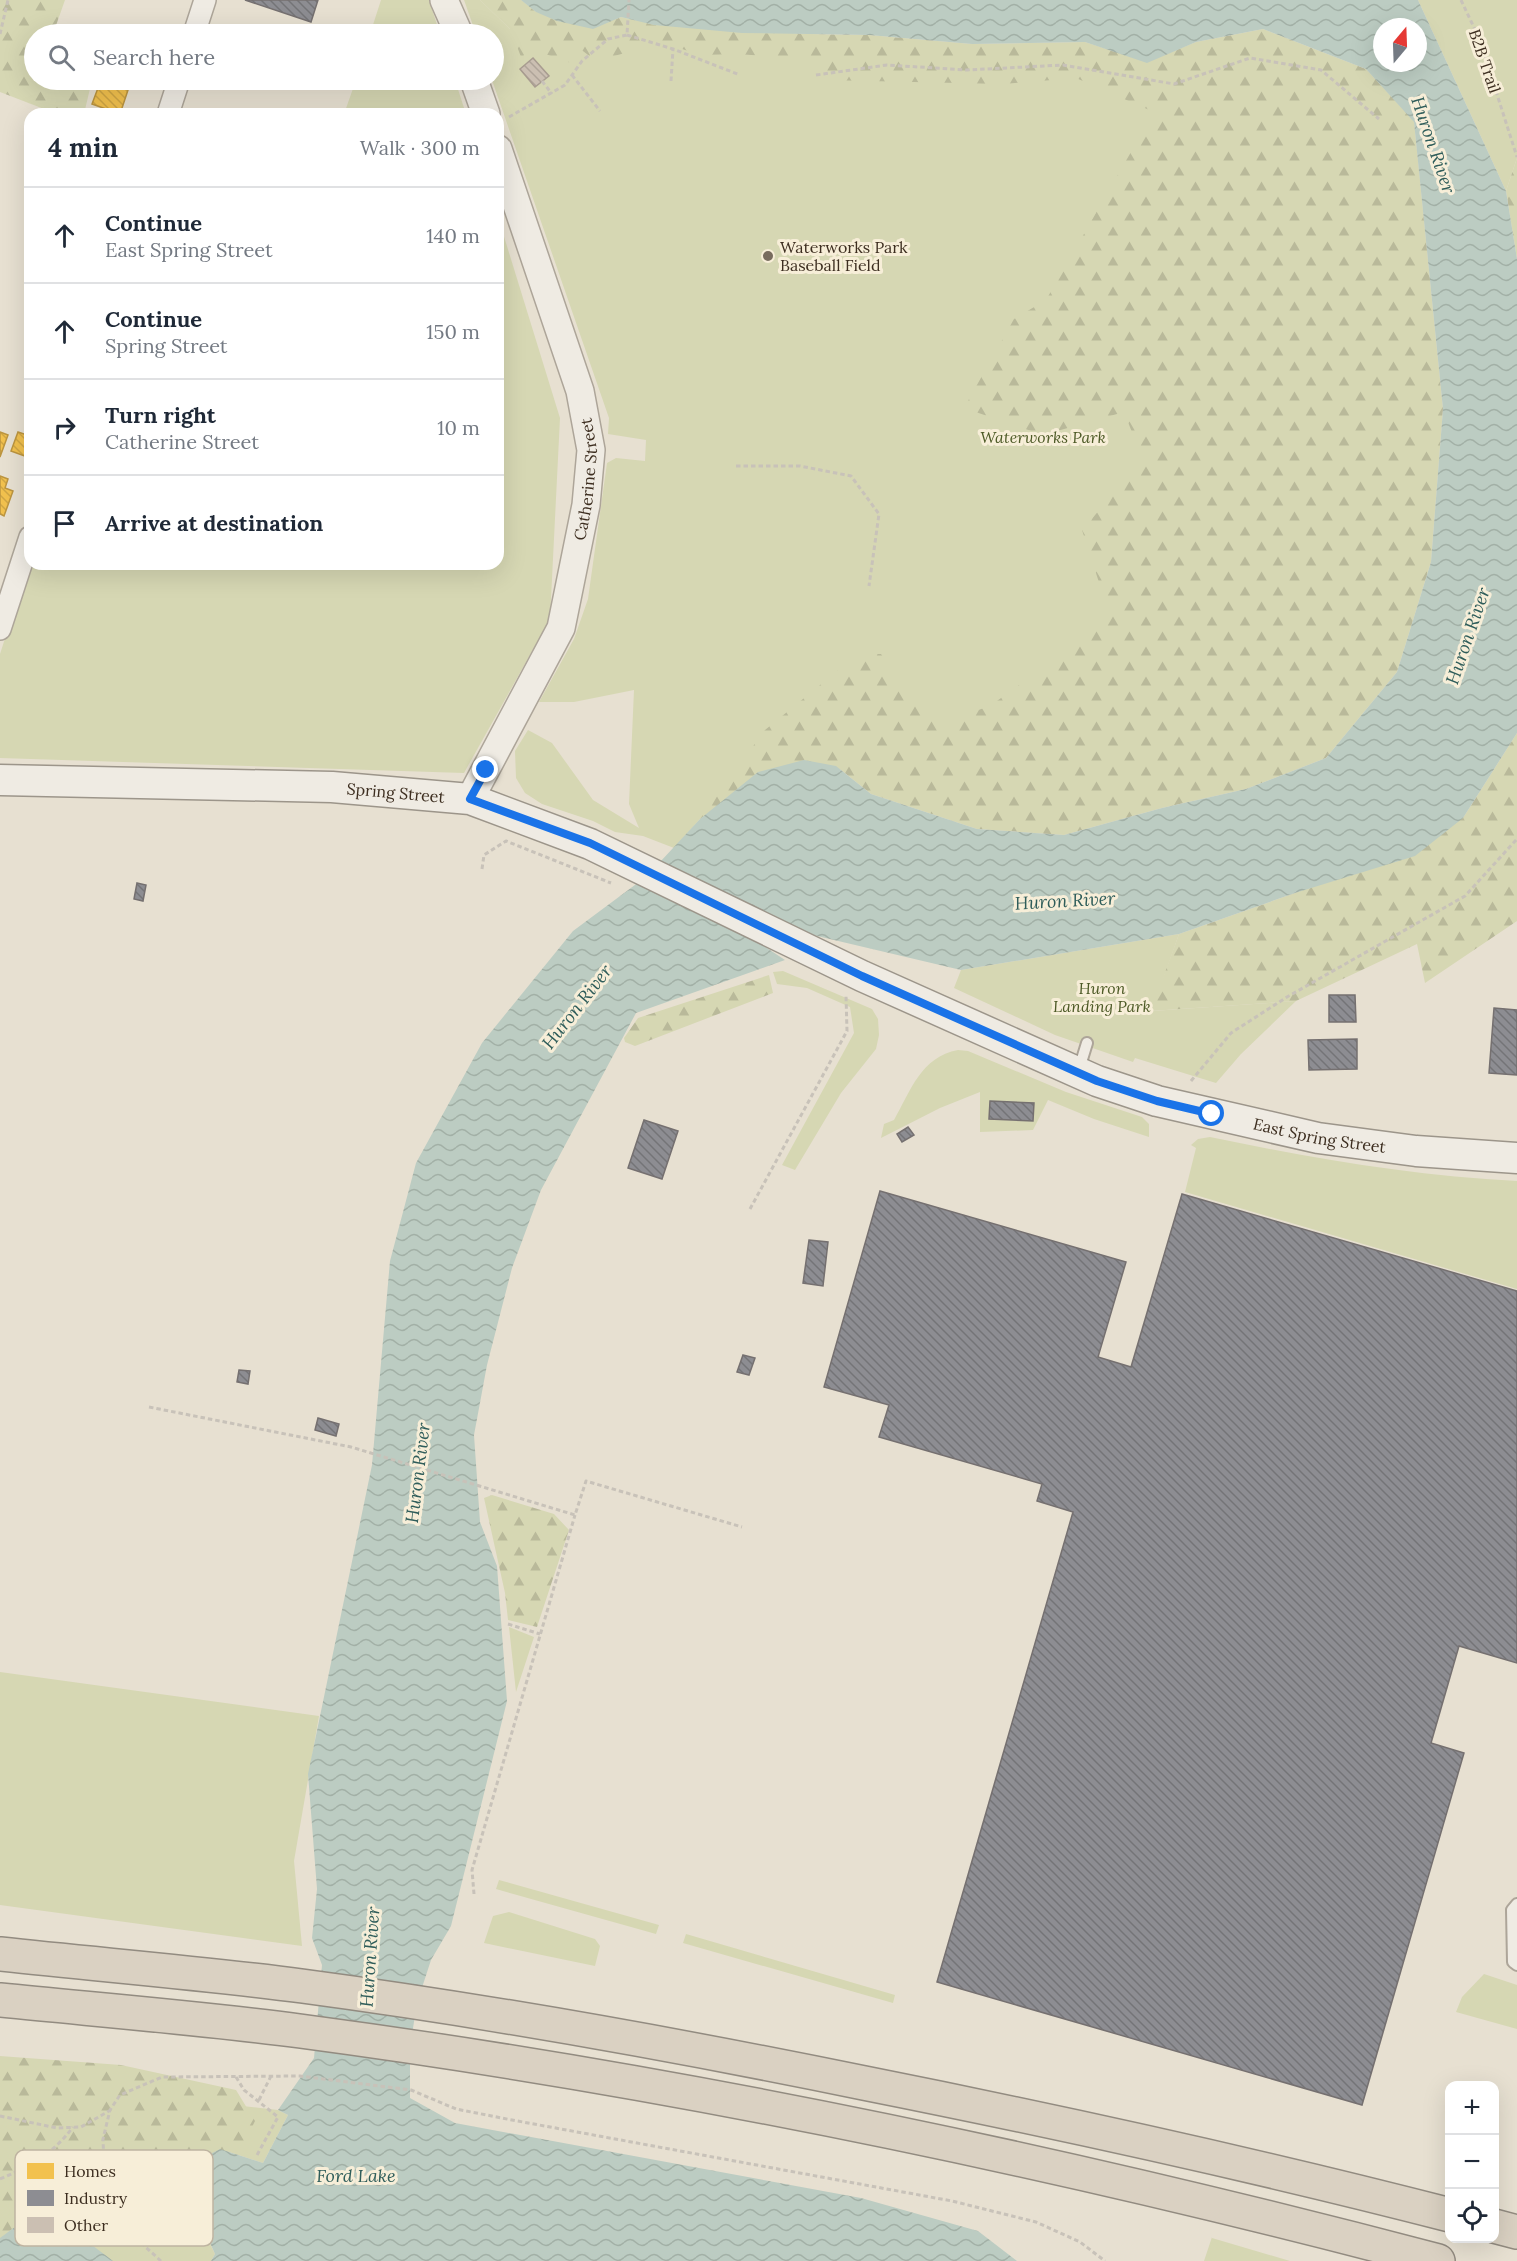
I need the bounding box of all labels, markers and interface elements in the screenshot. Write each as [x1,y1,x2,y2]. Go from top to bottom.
north arrow [1373,18,1427,72]
search box [24,24,504,90]
street label: B2B Trail [1465,26,1505,96]
icon: search [45,41,78,74]
text: Search here [93,43,215,71]
water label: Huron River [1406,93,1461,197]
text: 4 min [48,131,118,164]
text: Walk · 300 m [360,135,480,160]
text: Continue [105,209,202,237]
icon: ahead [48,219,81,252]
text: 140 m [426,223,480,248]
text: East Spring Street [105,237,273,262]
place label: Waterworks Park Baseball Field [780,237,908,275]
marker: Waterworks Park Baseball Field [761,249,775,263]
text: Continue [105,305,202,333]
icon: ahead [48,315,81,348]
text: 150 m [426,319,480,344]
text: Spring Street [105,333,228,358]
text: Turn right [105,401,216,429]
icon: right [48,411,81,444]
text: 10 m [437,415,480,440]
street label: Catherine Street [569,416,601,542]
park label: Waterworks Park [980,427,1106,447]
text: Catherine Street [105,429,259,454]
icon: arrive [48,507,81,540]
text: Arrive at destination [105,509,323,537]
water label: Huron River [1440,584,1495,687]
route end [472,756,498,782]
street label: Spring Street [346,778,446,807]
water label: Huron River [1014,886,1117,915]
water label: Huron River [536,959,617,1054]
park label: Huron Landing Park [1053,978,1151,1016]
route start [1198,1100,1224,1126]
street label: East Spring Street [1251,1113,1388,1157]
water label: Huron River [400,1421,435,1524]
water label: Huron River [355,1905,385,2008]
map controls [1445,2081,1499,2243]
button: + [1445,2081,1499,2135]
button: − [1445,2135,1499,2189]
legend [15,2150,213,2246]
text: Homes [64,2161,116,2181]
water label: Ford Lake [316,2164,396,2187]
text: Industry [64,2188,128,2208]
button: locate [1445,2189,1499,2243]
text: Other [64,2215,108,2235]

